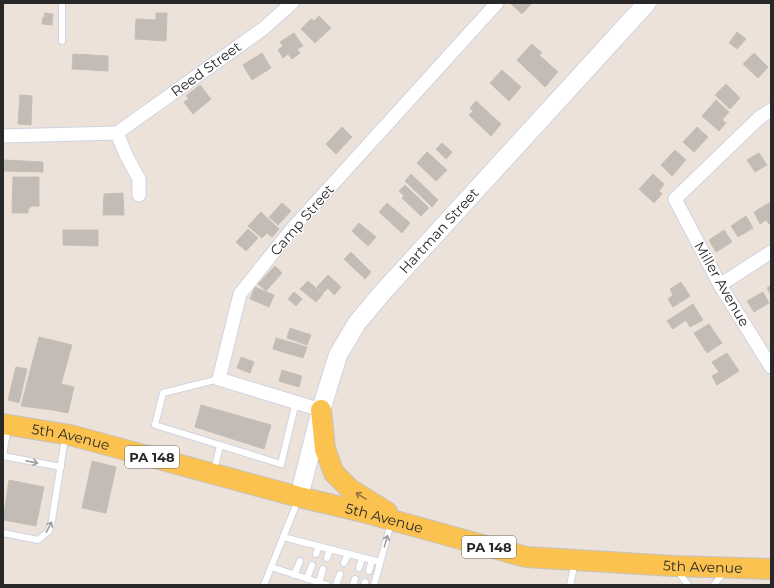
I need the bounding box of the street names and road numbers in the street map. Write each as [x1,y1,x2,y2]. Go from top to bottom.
street label: Reed Street [167,37,245,101]
street label: Camp Street [266,180,338,259]
street label: Hartman Street [395,184,483,277]
street label: Miller Avenue [690,238,754,330]
street label: 5th Avenue [30,420,112,454]
road number: PA 148 [125,446,179,468]
street label: 5th Avenue [344,499,425,537]
road number: PA 148 [462,536,516,558]
street label: 5th Avenue [662,556,743,577]

